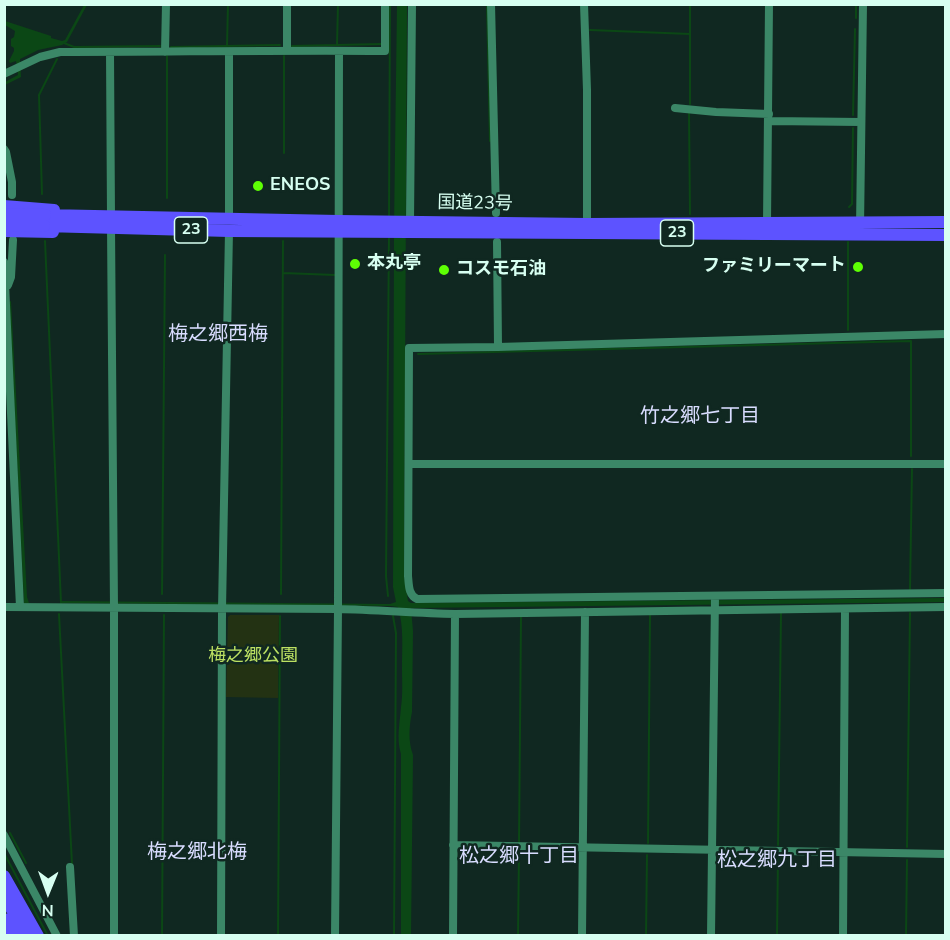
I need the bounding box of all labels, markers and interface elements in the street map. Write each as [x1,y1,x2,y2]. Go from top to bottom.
place label: ENEOS [270,175,330,197]
marker: ENEOS [251,179,265,193]
street label: 国道23号 [437,193,513,215]
road number: 23 [174,217,207,243]
road number: 23 [660,220,694,246]
place label: 本丸亭 [367,253,421,275]
place label: ファミリーマート [702,256,846,278]
marker: 本丸亭 [348,257,362,271]
place label: コスモ石油 [456,259,546,281]
marker: ファミリーマート [851,260,865,274]
marker: コスモ石油 [437,263,451,277]
district label: 梅之郷西梅 [168,323,268,347]
district label: 竹之郷七丁目 [640,405,760,429]
park label: 梅之郷公園 [208,646,298,668]
district label: 梅之郷北梅 [147,841,247,865]
district label: 松之郷十丁目 [459,845,579,869]
district label: 松之郷九丁目 [717,849,837,873]
north arrow [18,862,78,922]
text: N [42,899,54,921]

